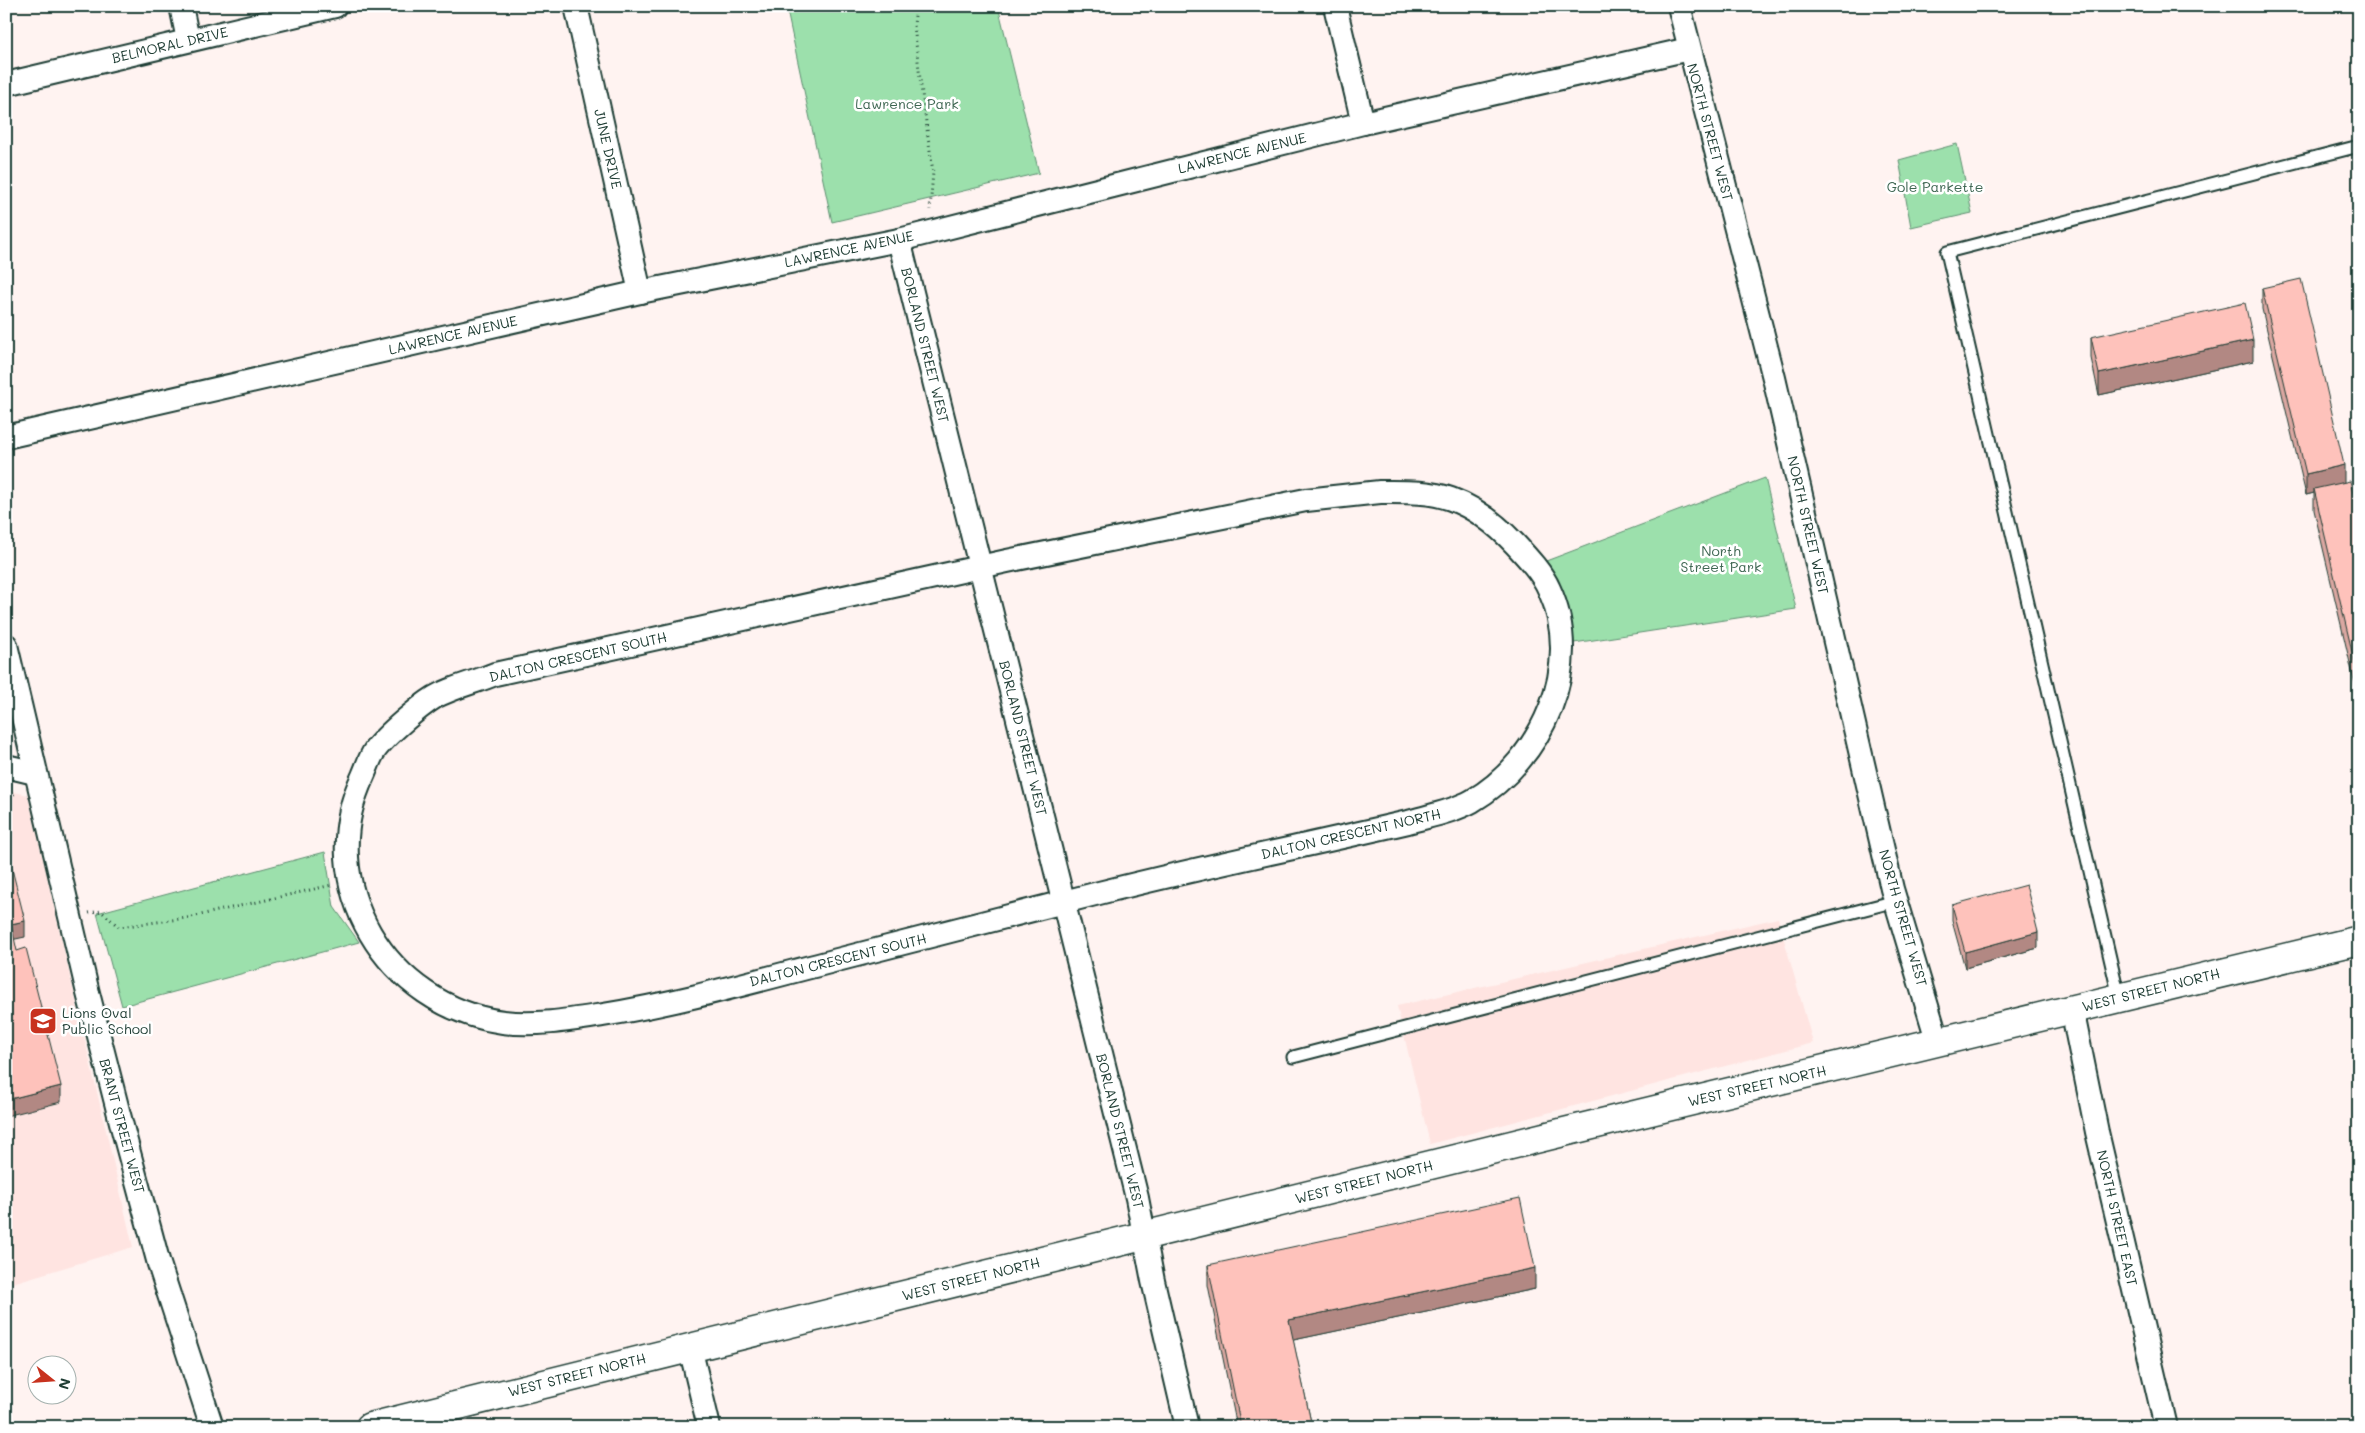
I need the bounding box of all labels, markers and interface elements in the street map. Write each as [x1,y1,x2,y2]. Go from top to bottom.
street label: BELMORAL DRIVE [110,22,230,67]
street label: NORTH STREET WEST [1683,61,1738,203]
park label: Lawrence Park [855,94,959,113]
street label: JUNE DRIVE [590,107,627,191]
street label: LAWRENCE AVENUE [1176,127,1308,178]
park label: Gole Parkette [1887,177,1983,196]
street label: LAWRENCE AVENUE [783,226,915,271]
street label: BORLAND STREET WEST [897,265,954,425]
street label: LAWRENCE AVENUE [387,310,519,359]
street label: NORTH STREET WEST [1783,454,1834,596]
park label: North Street Park [1681,541,1761,576]
street label: DALTON CRESCENT SOUTH [487,627,669,686]
street label: BORLAND STREET WEST [995,658,1052,818]
street label: DALTON CRESCENT NORTH [1259,804,1443,863]
street label: NORTH STREET WEST [1875,847,1932,989]
street label: DALTON CRESCENT SOUTH [747,928,928,991]
street label: WEST STREET NORTH [2080,963,2222,1016]
place label: Lions Oval Public School [62,1003,152,1038]
school or university icon: Lions Oval Public School [28,1006,58,1036]
street label: BORLAND STREET WEST [1092,1051,1149,1211]
street label: BRANT STREET WEST [95,1056,150,1196]
street label: WEST STREET NORTH [1686,1060,1828,1111]
street label: NORTH STREET EAST [2093,1148,2142,1288]
street label: WEST STREET NORTH [1293,1155,1435,1208]
street label: WEST STREET NORTH [900,1252,1042,1305]
street label: WEST STREET NORTH [506,1348,648,1401]
north arrow [28,1356,78,1406]
text: N [54,1376,76,1392]

